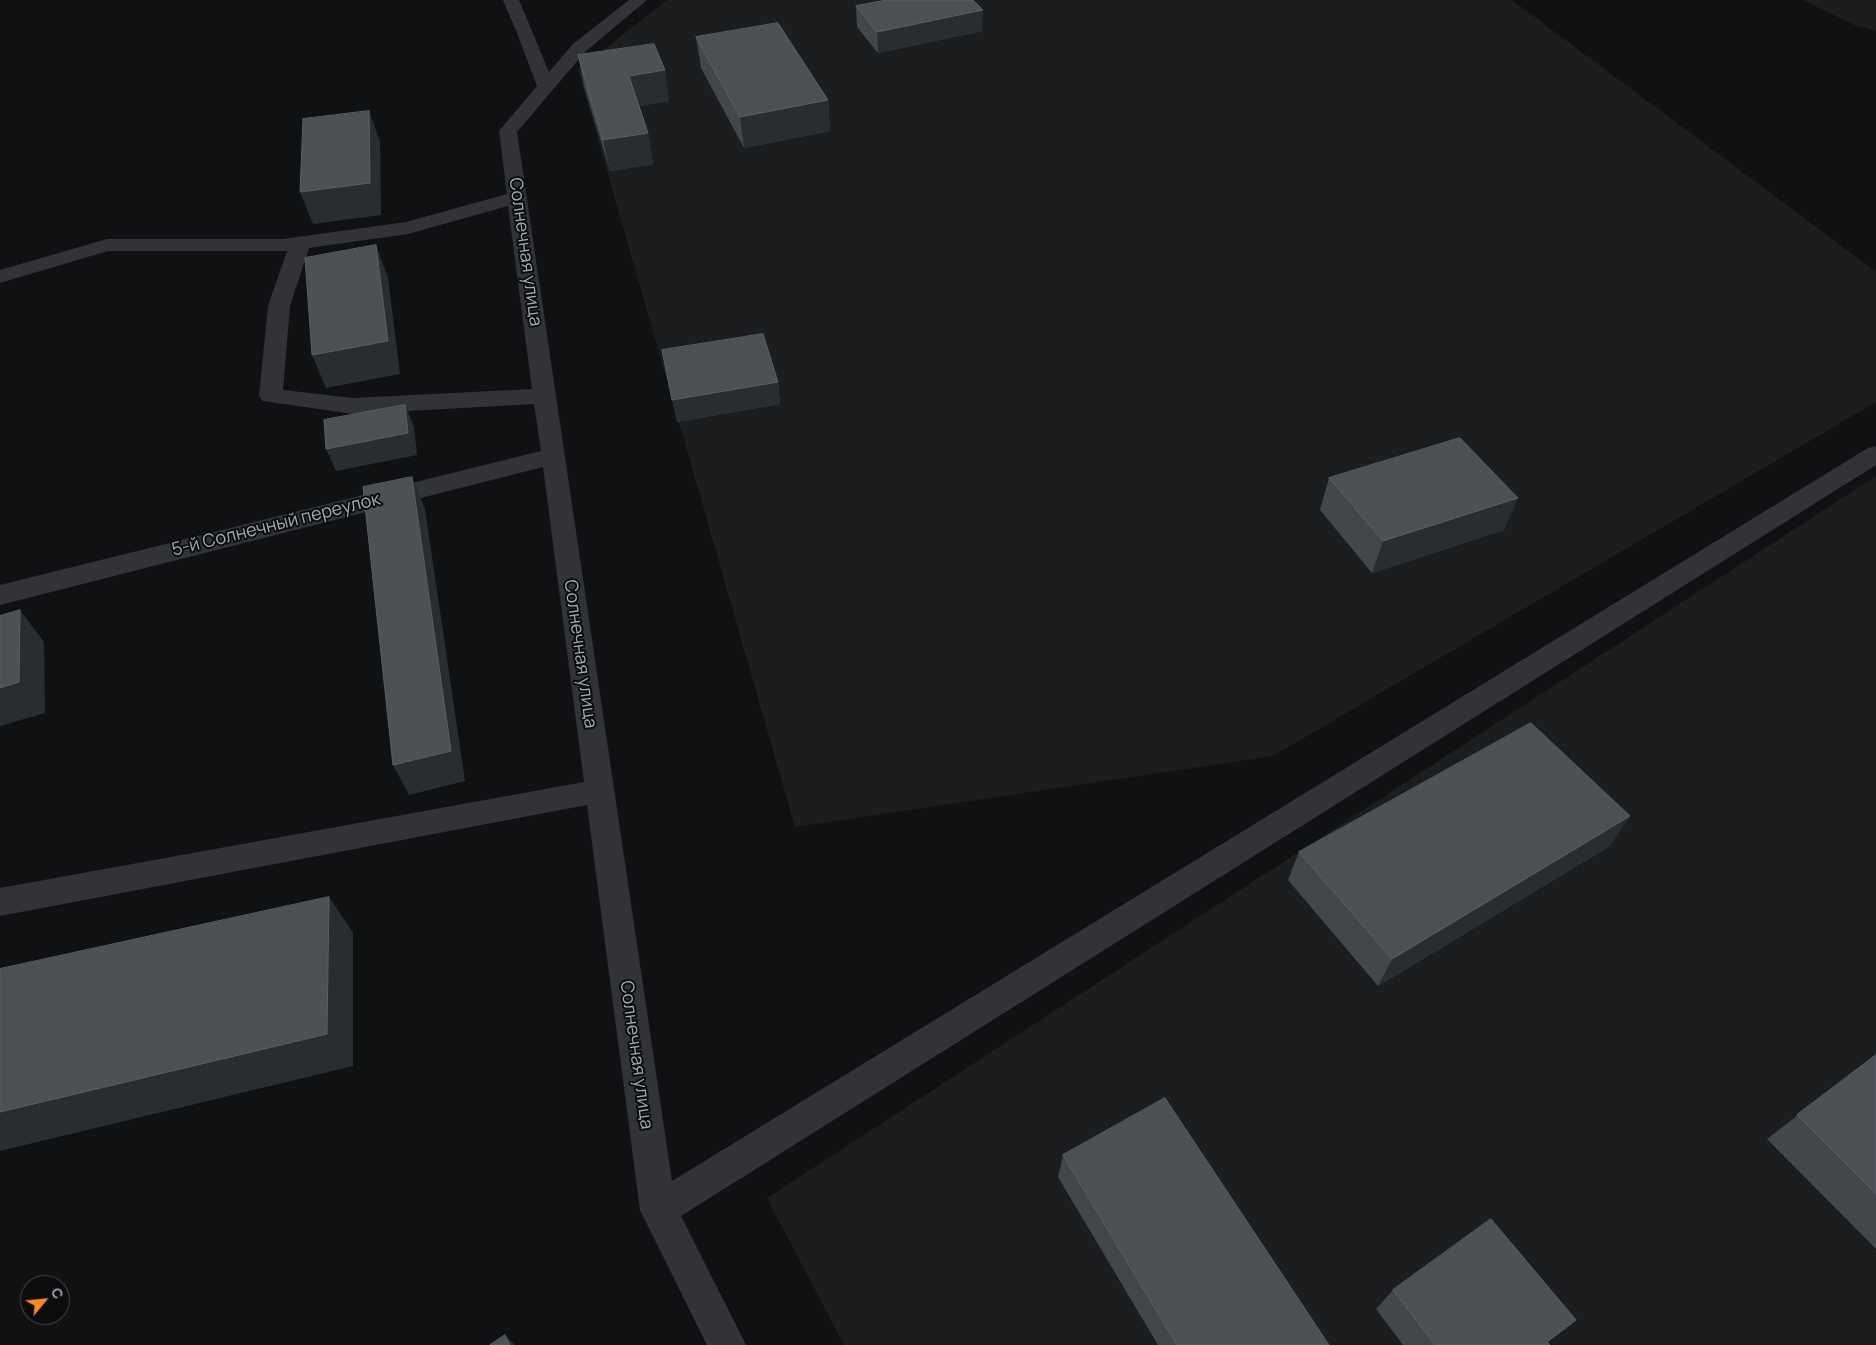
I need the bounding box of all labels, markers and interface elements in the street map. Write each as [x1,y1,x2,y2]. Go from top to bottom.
street label: Солнечная улица [504,176,546,328]
street label: 5-й Солнечный переулок [170,489,382,561]
street label: Солнечная улица [559,578,601,730]
street label: Солнечная улица [615,979,657,1131]
north arrow [20,1275,70,1325]
text: С [47,1284,69,1302]

